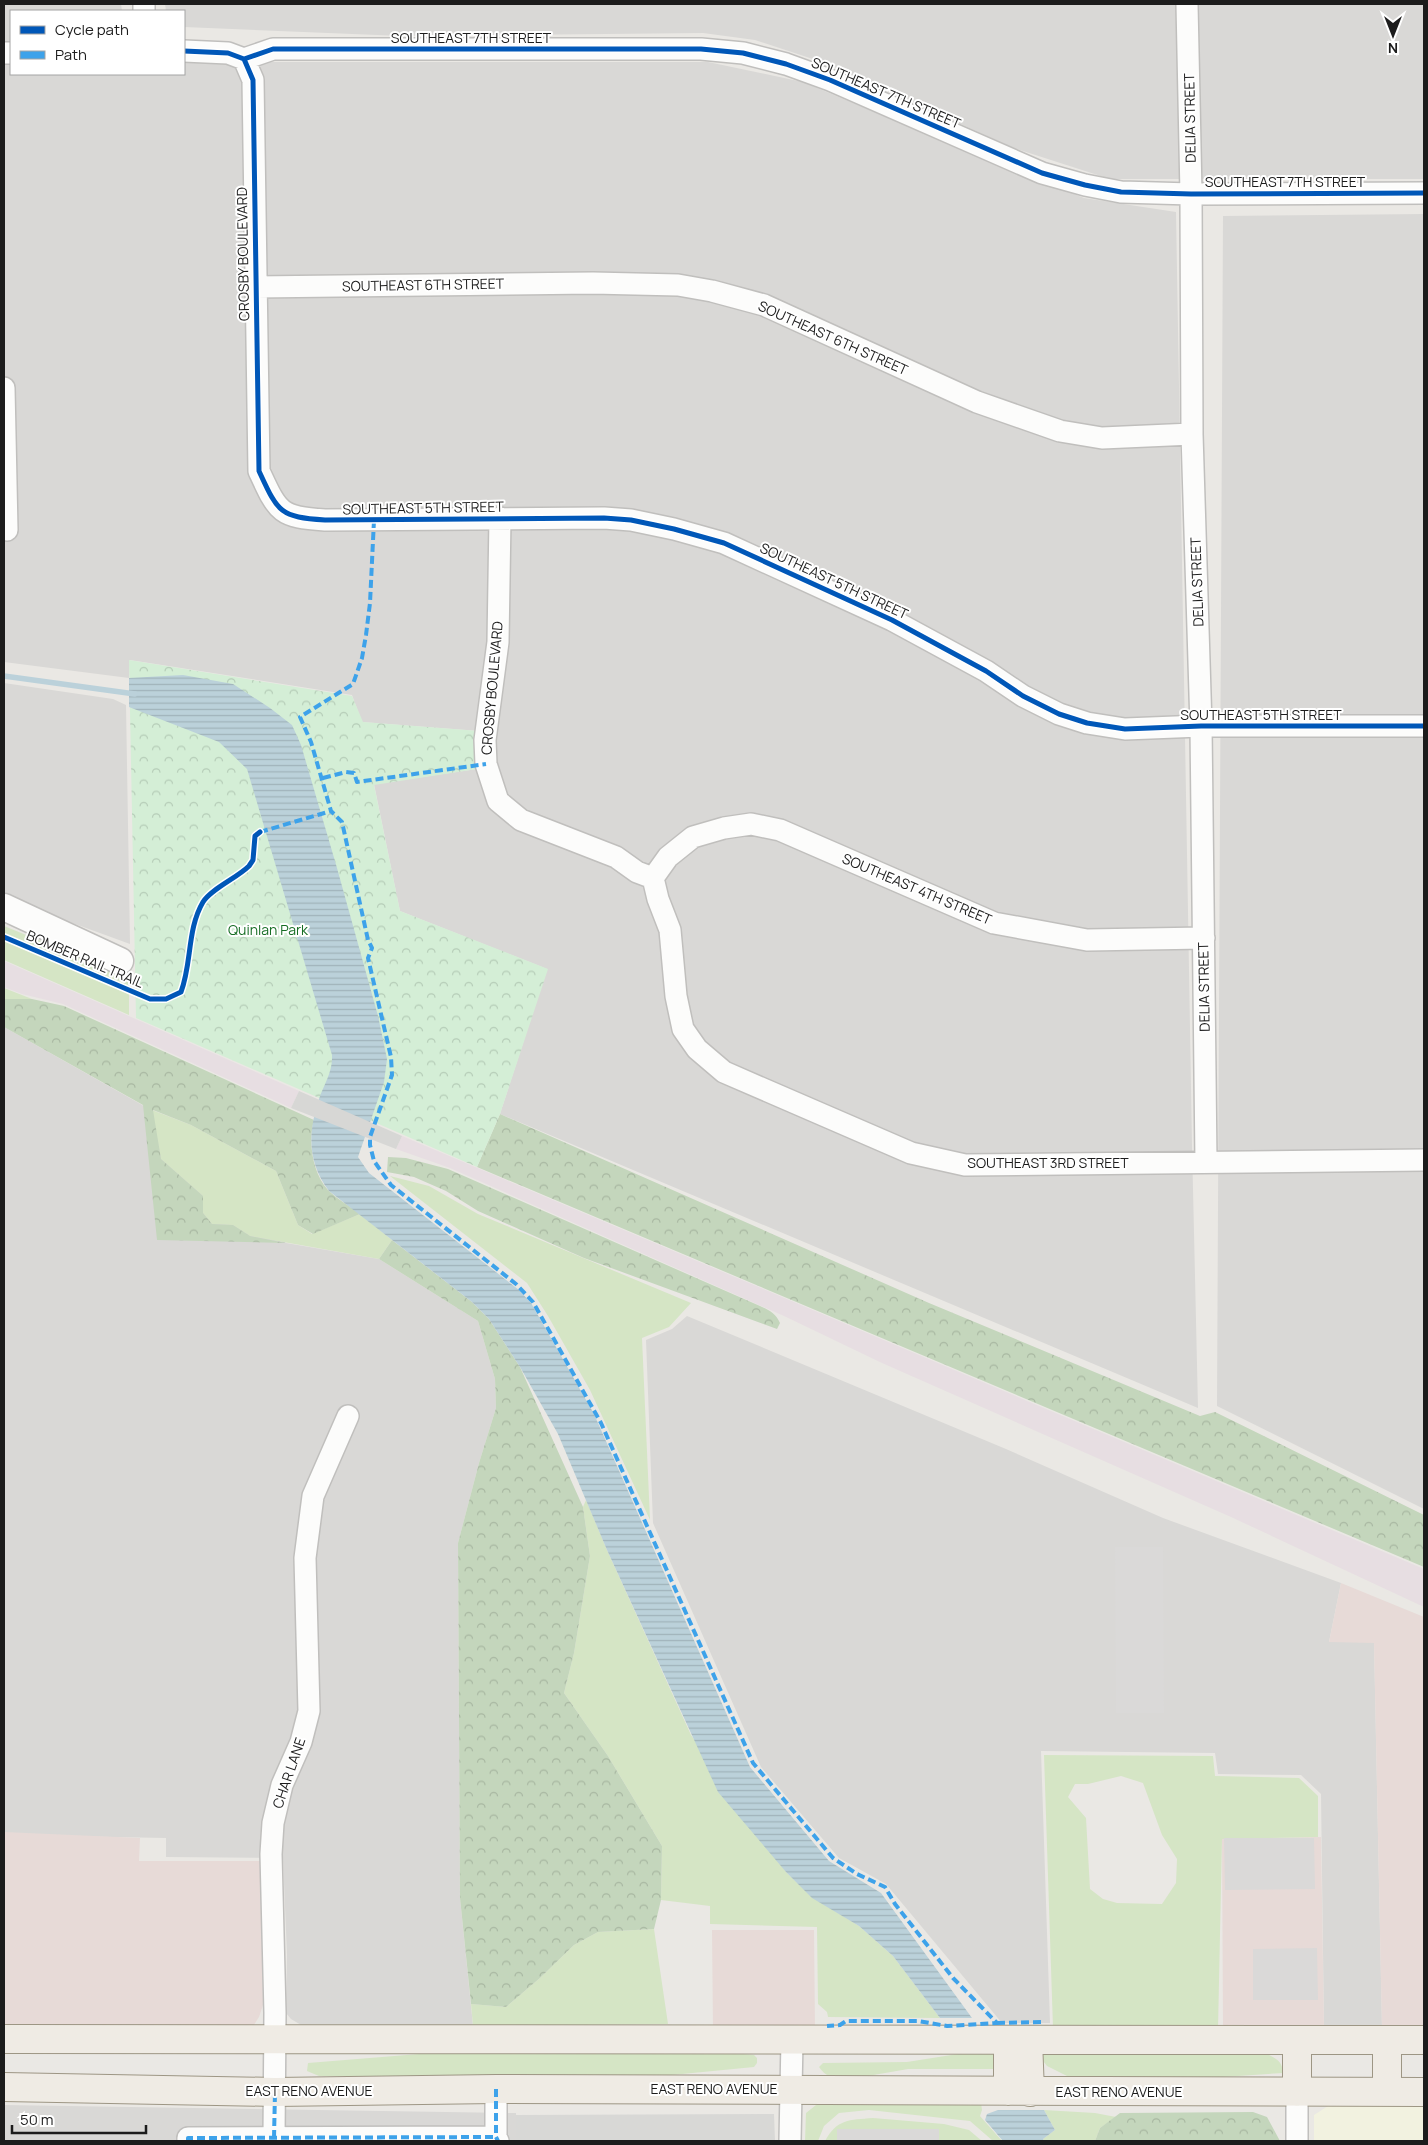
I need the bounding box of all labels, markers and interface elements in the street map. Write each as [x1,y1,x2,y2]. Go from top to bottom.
legend [10,10,185,75]
north arrow [1368,10,1418,60]
text: Cycle path [55,19,129,40]
street label: SOUTHEAST 7TH STREET [391,28,552,47]
text: N [1388,39,1398,58]
text: Path [55,44,87,65]
street label: SOUTHEAST 7TH STREET [809,52,964,133]
street label: DELIA STREET [1179,72,1200,163]
street label: SOUTHEAST 7TH STREET [1205,172,1366,191]
street label: CROSBY BOULEVARD [232,187,253,321]
street label: SOUTHEAST 6TH STREET [342,274,505,295]
street label: SOUTHEAST 6TH STREET [755,296,912,379]
street label: SOUTHEAST 5TH STREET [342,497,504,518]
street label: DELIA STREET [1185,536,1208,627]
street label: SOUTHEAST 5TH STREET [757,538,912,624]
street label: CROSBY BOULEVARD [476,620,507,756]
street label: SOUTHEAST 5TH STREET [1180,705,1342,724]
street label: SOUTHEAST 4TH STREET [840,848,995,929]
park label: Quinlan Park [228,920,309,939]
street label: BOMBER RAIL TRAIL [24,925,147,992]
street label: DELIA STREET [1193,941,1214,1032]
street label: SOUTHEAST 3RD STREET [967,1153,1129,1172]
street label: CHAR LANE [268,1735,310,1811]
street label: EAST RENO AVENUE [651,2079,777,2098]
street label: EAST RENO AVENUE [246,2081,372,2100]
street label: EAST RENO AVENUE [1056,2082,1182,2101]
scale bar [12,2102,146,2134]
text: 50 m [20,2109,54,2130]

